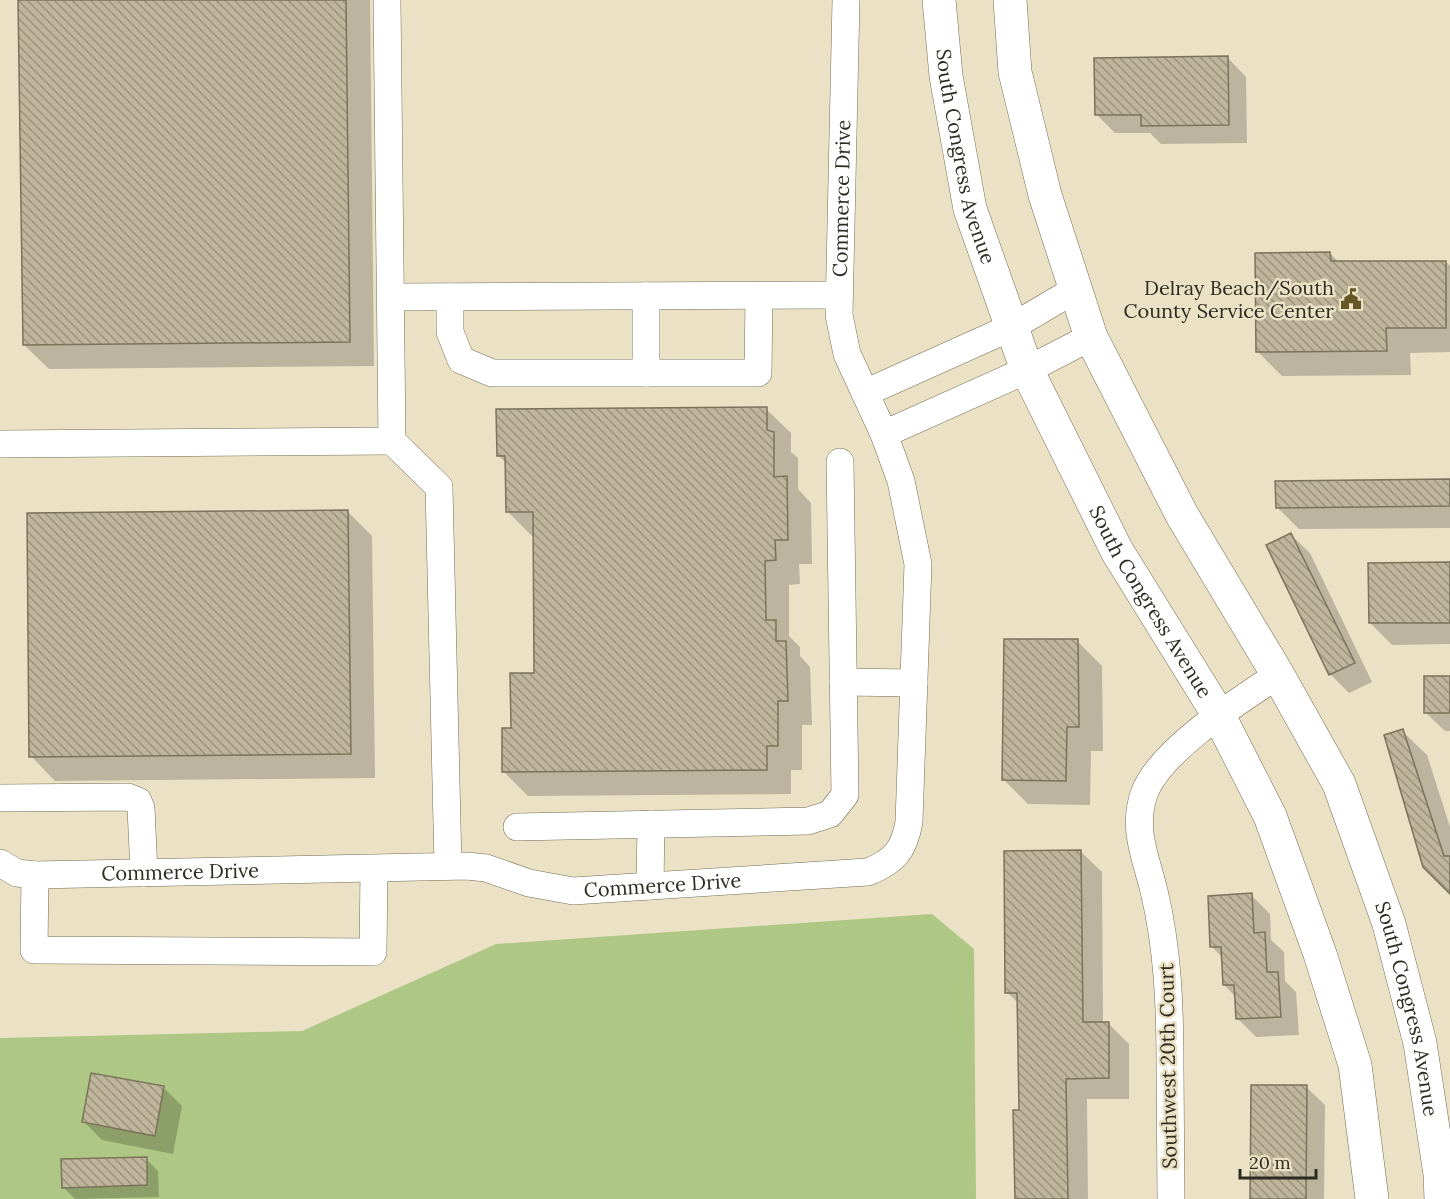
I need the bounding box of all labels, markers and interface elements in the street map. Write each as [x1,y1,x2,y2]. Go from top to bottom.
street label: South Congress Avenue [932,48,1002,267]
street label: Commerce Drive [827,119,855,277]
place label: Delray Beach/South County Service Center [1123,275,1334,323]
public building icon: Delray Beach/South County Service Center [1339,287,1363,311]
street label: South Congress Avenue [1084,501,1218,702]
street label: Commerce Drive [101,857,259,886]
street label: Commerce Drive [583,867,742,902]
street label: South Congress Avenue [1370,898,1444,1118]
street label: Southwest 20th Court [1153,963,1182,1169]
scale bar [1240,1142,1316,1180]
text: 20 m [1249,1151,1291,1174]

